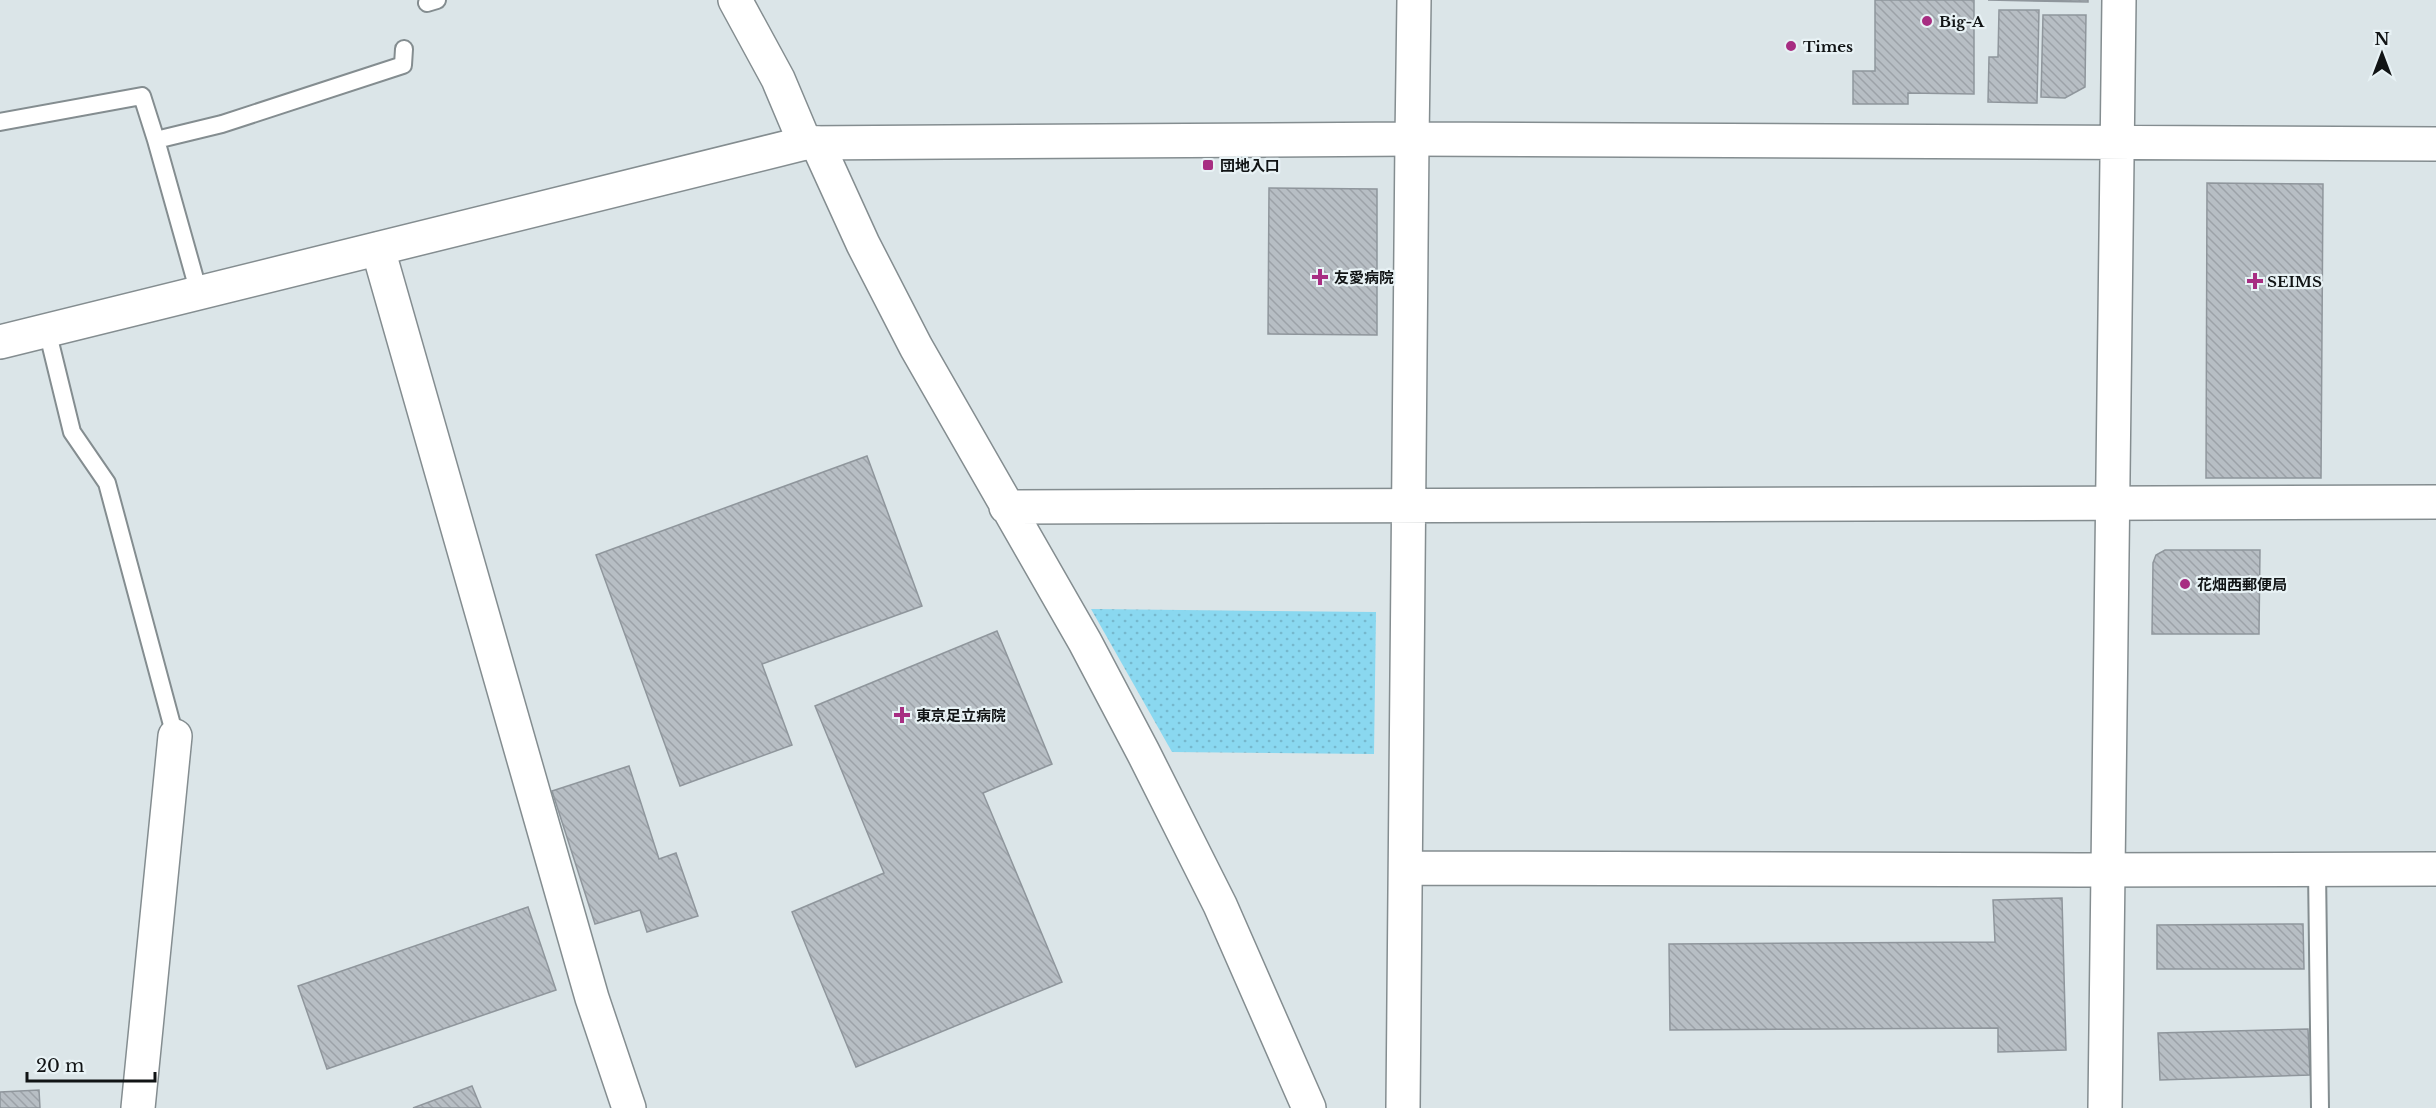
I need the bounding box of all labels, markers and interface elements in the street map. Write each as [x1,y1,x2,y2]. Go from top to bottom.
place label: Big-A [1939,12,1985,31]
marker: Big-A [1920,14,1934,28]
north arrow [2352,24,2412,84]
text: N [2374,29,2390,49]
place label: Times [1803,37,1853,56]
marker: Times [1784,39,1798,53]
place label: 団地入口 [1220,156,1280,175]
marker: 団地入口 [1201,158,1215,172]
marker: 友愛病院 [1311,268,1329,286]
place label: 友愛病院 [1334,268,1394,287]
place label: SEIMS [2267,272,2322,291]
marker: SEIMS [2248,274,2262,288]
place label: 花畑西郵便局 [2197,575,2287,594]
marker: 花畑西郵便局 [2178,577,2192,591]
marker: 東京足立病院 [893,706,911,724]
place label: 東京足立病院 [916,706,1006,725]
scale bar [27,1045,154,1083]
text: 20 m [36,1055,84,1077]

